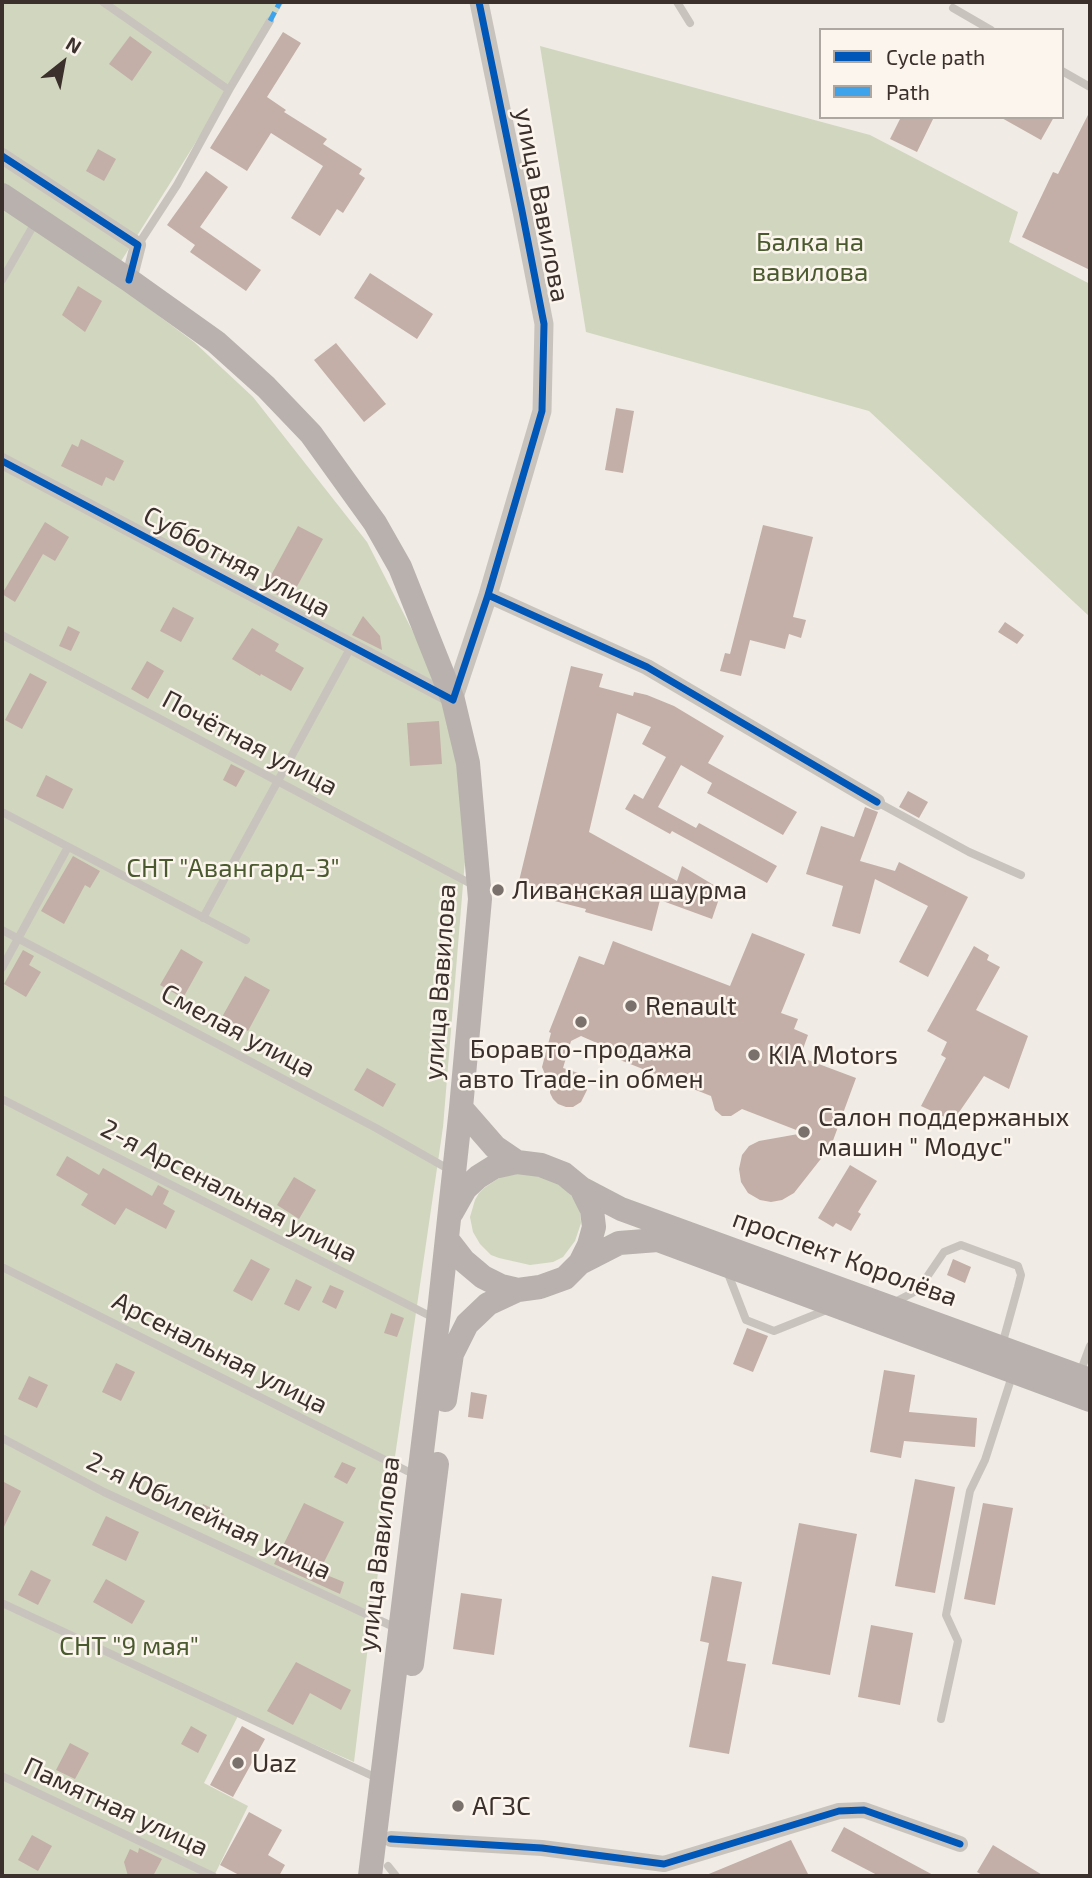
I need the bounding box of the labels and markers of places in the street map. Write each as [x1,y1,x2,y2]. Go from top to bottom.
place label: Ливанская шаурма [512,874,747,906]
marker: Ливанская шаурма [490,882,506,898]
place label: Renault [645,990,737,1022]
marker: Renault [623,998,639,1014]
marker: Боравто-продажа авто Trade-in обмен [573,1014,589,1030]
place label: Боравто-продажа авто Trade-in обмен [458,1033,704,1094]
place label: KIA Motors [768,1039,898,1071]
marker: KIA Motors [746,1047,762,1063]
place label: Салон поддержаных машин " Модус" [818,1101,1069,1162]
marker: Салон поддержаных машин " Модус" [796,1124,812,1140]
place label: Uaz [252,1747,297,1779]
marker: Uaz [230,1755,246,1771]
place label: АГЗС [472,1790,531,1822]
marker: АГЗС [450,1798,466,1814]

